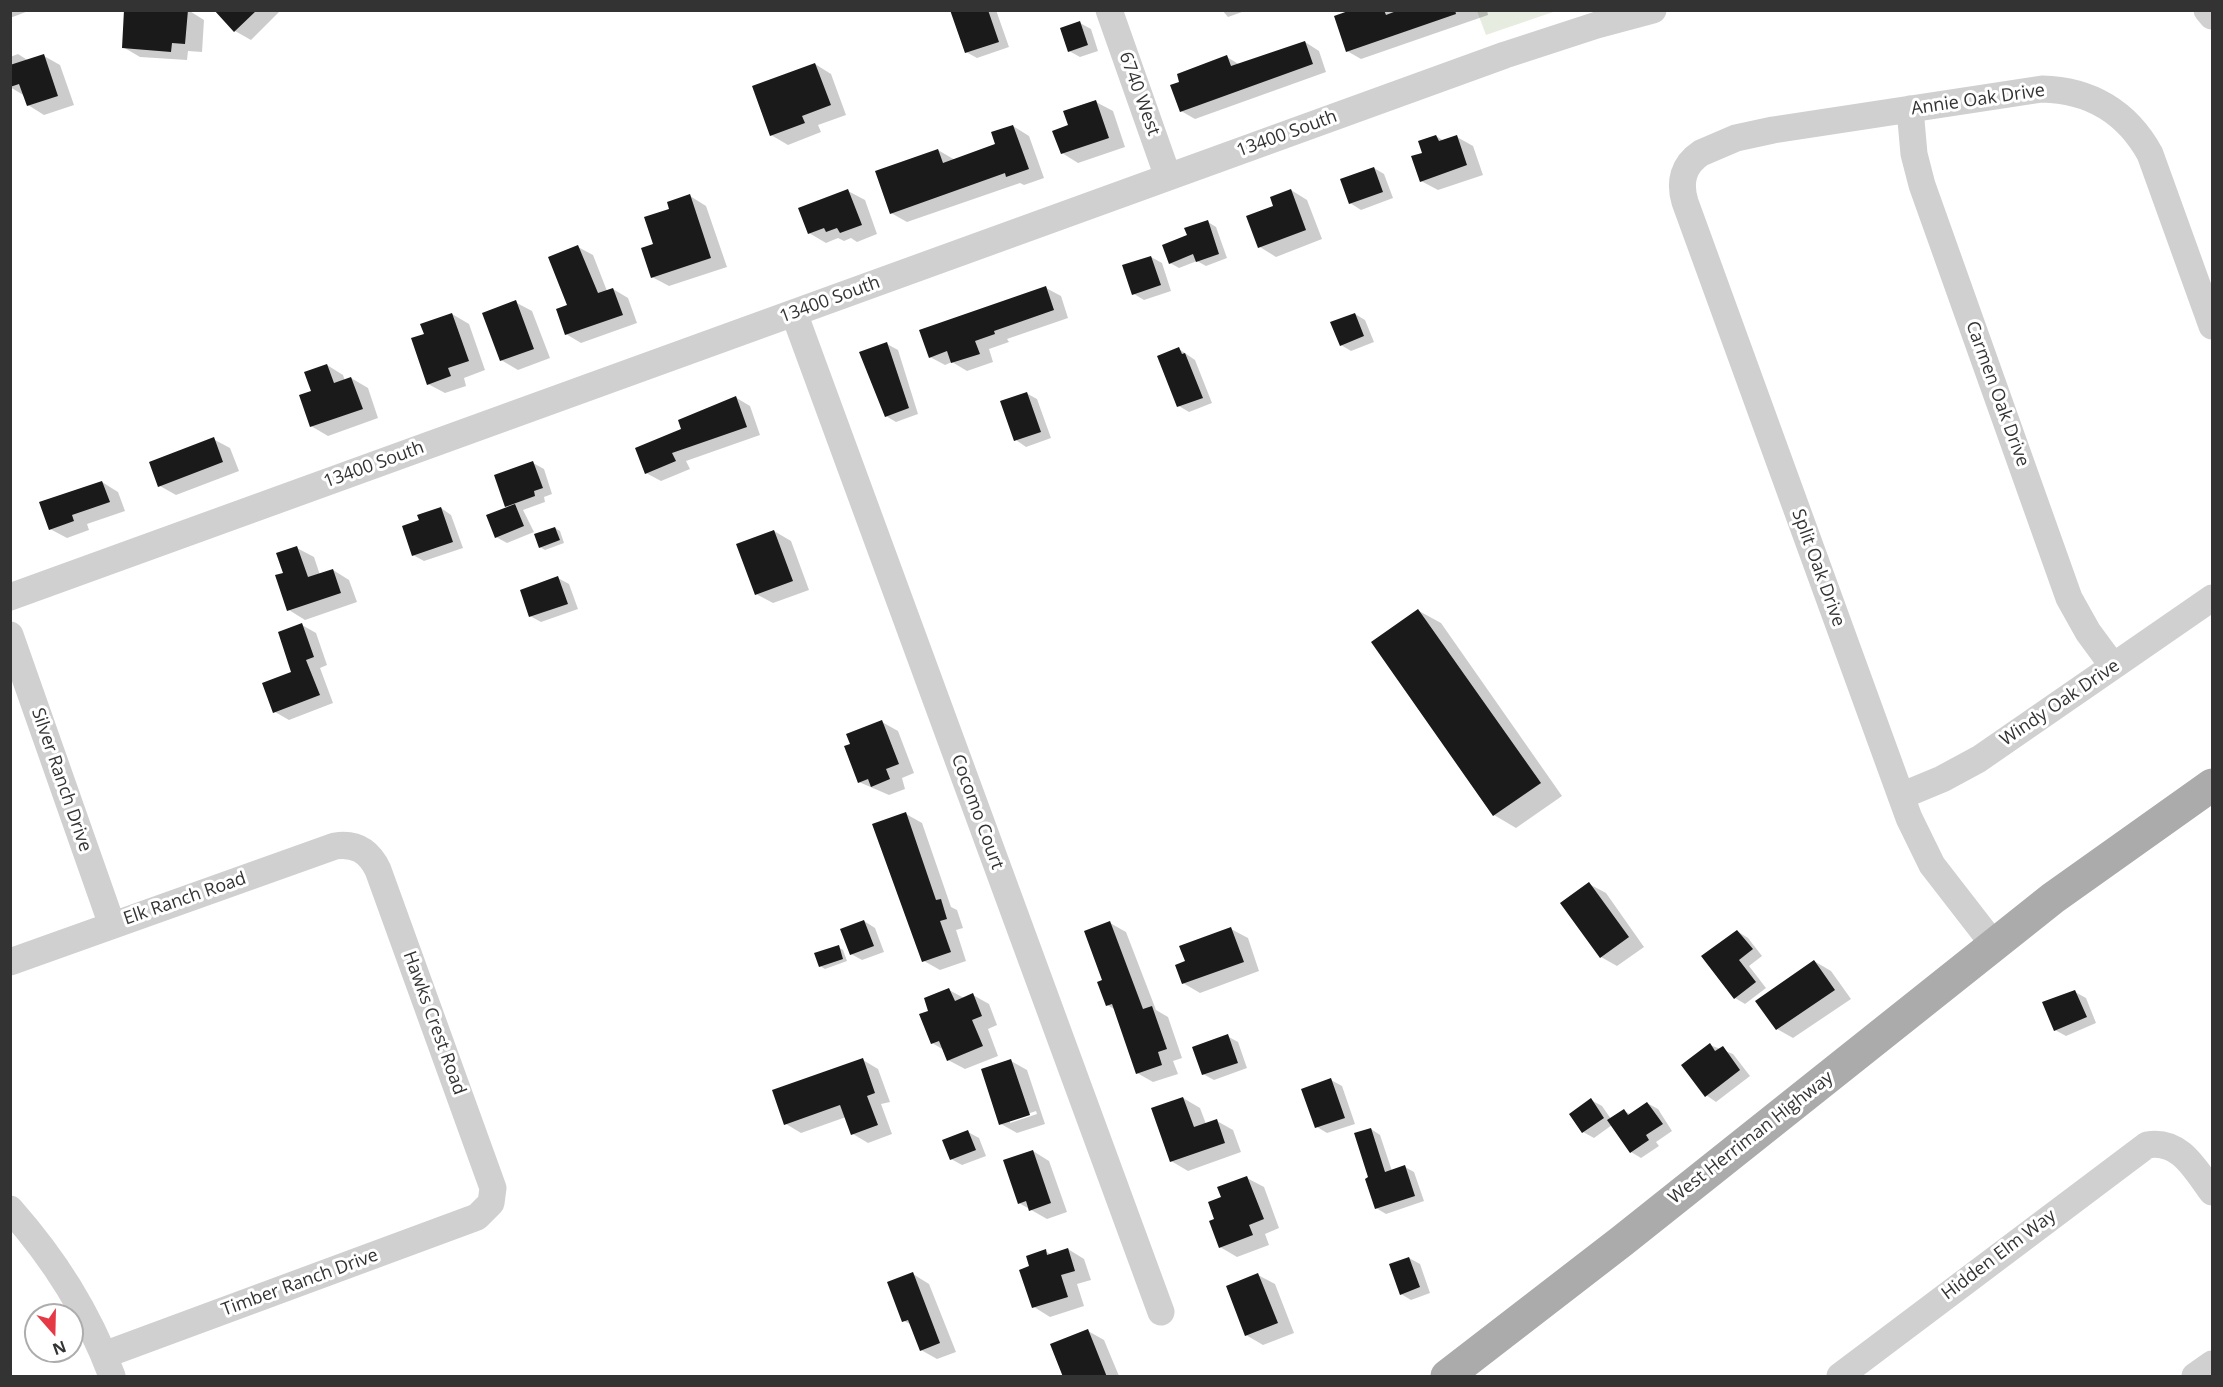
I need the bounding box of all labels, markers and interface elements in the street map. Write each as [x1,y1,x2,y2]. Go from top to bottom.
street label: 6740 West [1114,49,1164,139]
street label: Annie Oak Drive [1910,80,2046,120]
street label: 13400 South [1234,106,1340,162]
street label: 13400 South [777,272,883,328]
street label: Carmen Oak Drive [1961,318,2033,470]
street label: 13400 South [321,437,427,493]
street label: Split Oak Drive [1787,506,1849,630]
street label: Windy Oak Drive [1996,655,2124,751]
street label: Silver Ranch Drive [26,705,96,855]
street label: Cocomo Court [946,752,1008,872]
street label: Elk Ranch Road [121,868,249,930]
street label: Hawks Crest Road [398,948,470,1098]
street label: West Herriman Highway [1664,1067,1838,1209]
street label: Hidden Elm Way [1938,1205,2060,1305]
street label: Timber Ranch Drive [219,1245,381,1321]
north arrow [24,1303,84,1363]
text: N [50,1335,69,1361]

